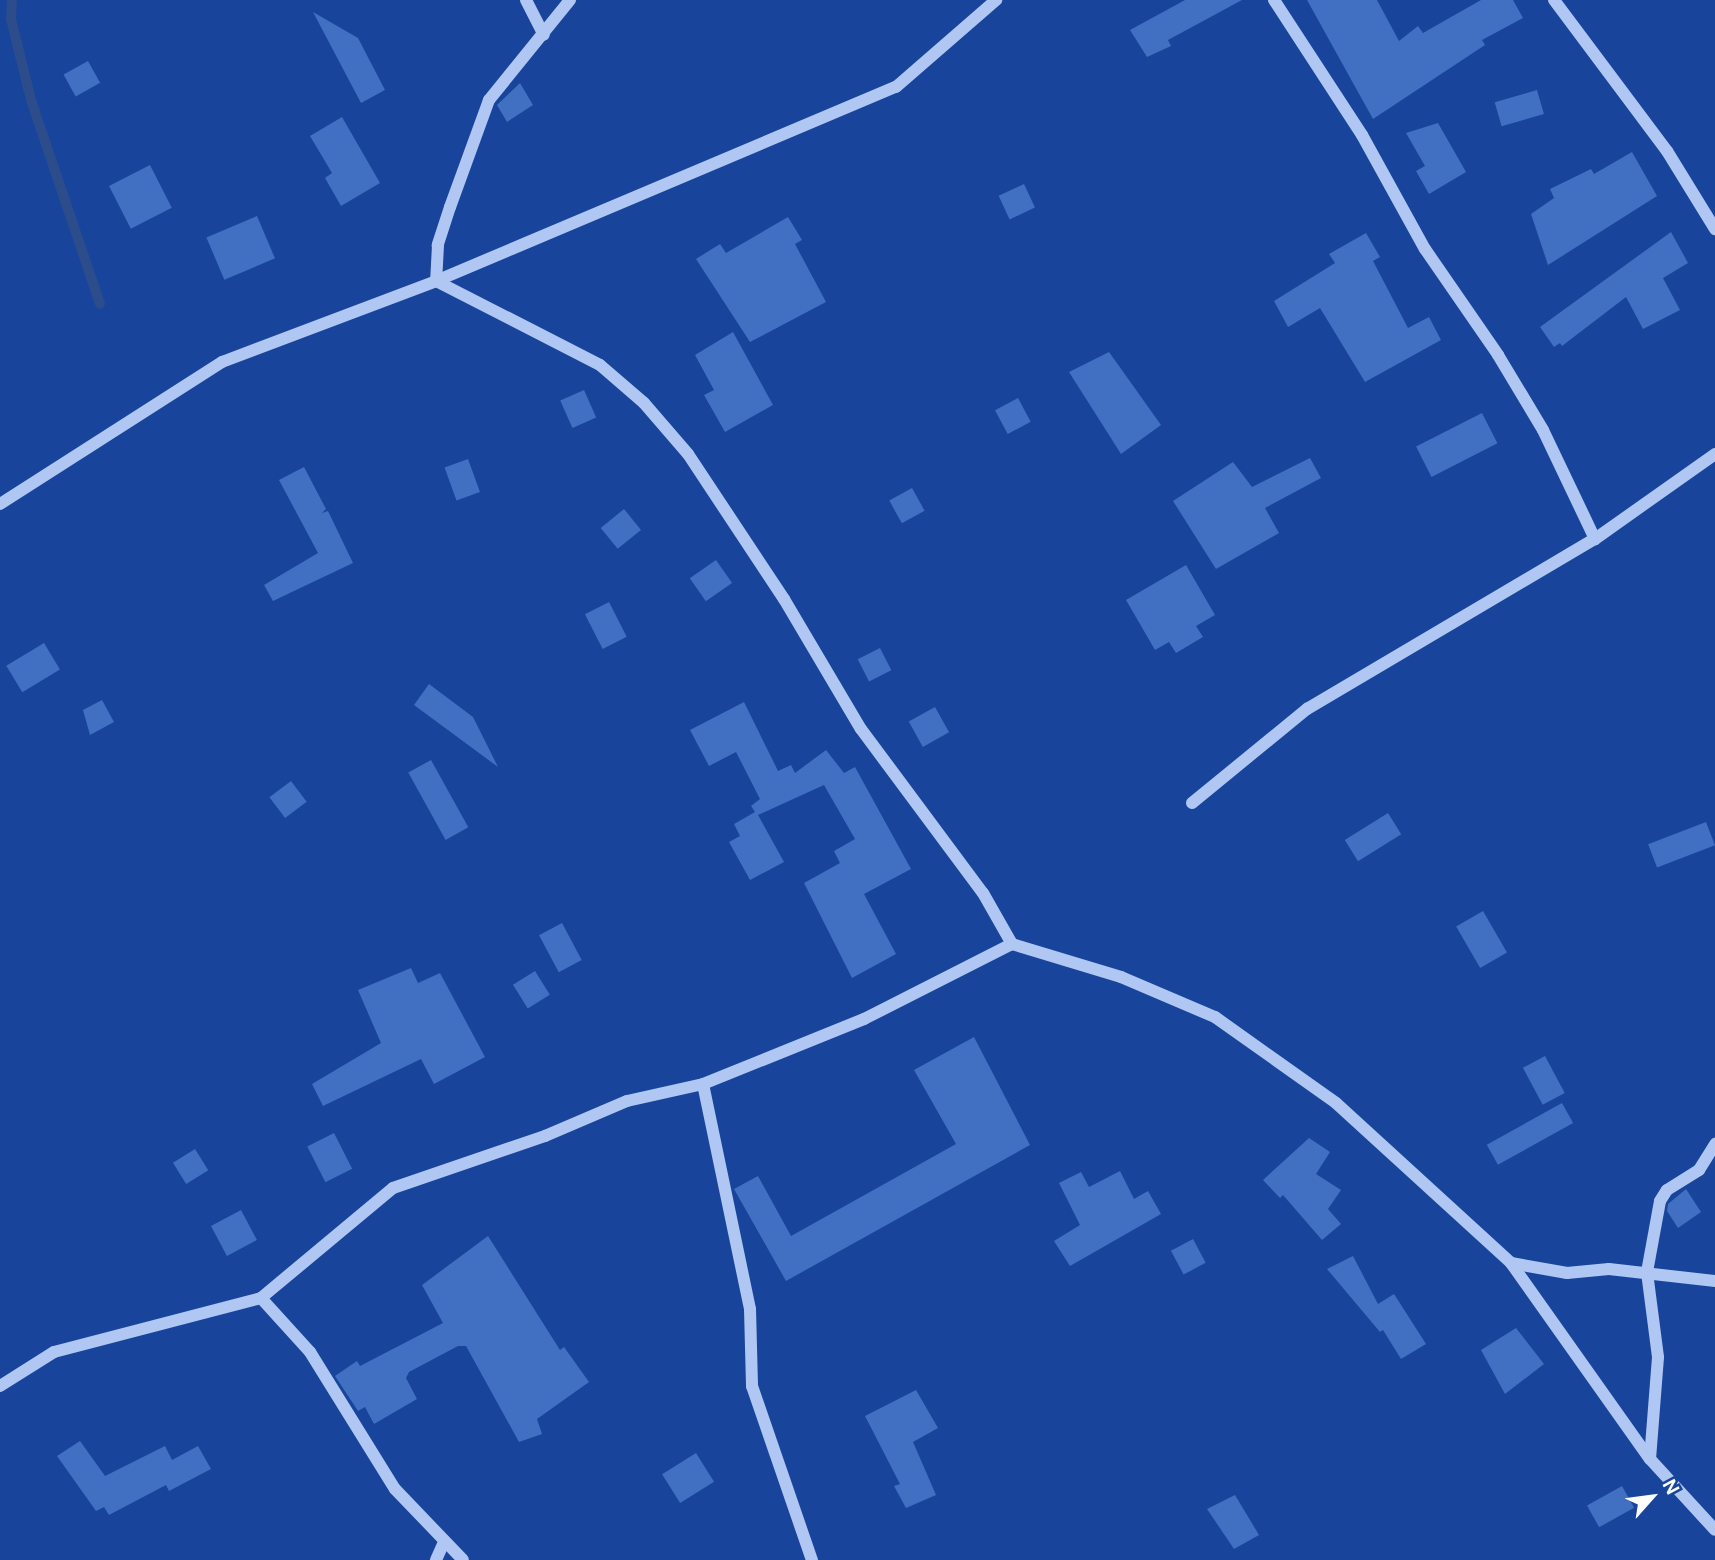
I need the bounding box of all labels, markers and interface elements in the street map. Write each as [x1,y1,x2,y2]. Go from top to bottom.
north arrow [1617,1462,1687,1532]
text: N [1657,1475,1685,1499]

